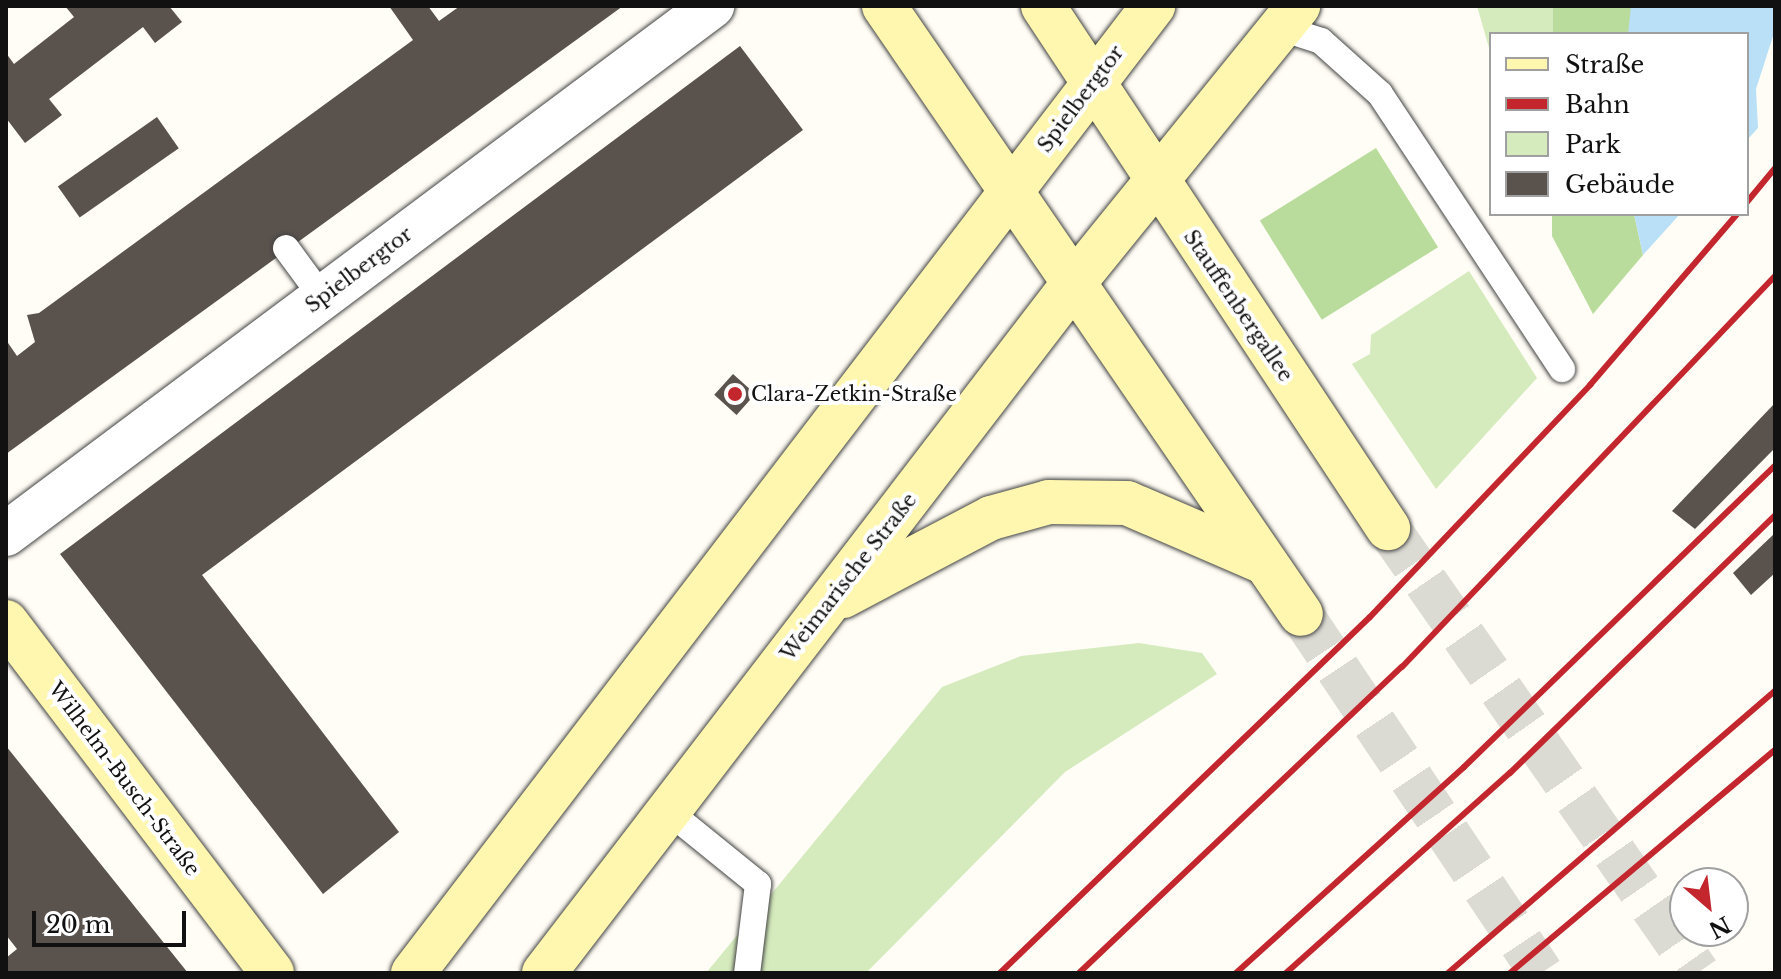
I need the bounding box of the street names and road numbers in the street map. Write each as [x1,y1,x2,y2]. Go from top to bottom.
street label: Spielbergtor [1033,41,1129,157]
street label: Spielbergtor [301,222,417,318]
street label: Stauffenbergallee [1178,226,1298,386]
street label: Weimarische Straße [776,488,922,666]
street label: Wilhelm-Busch-Straße [43,677,205,881]

